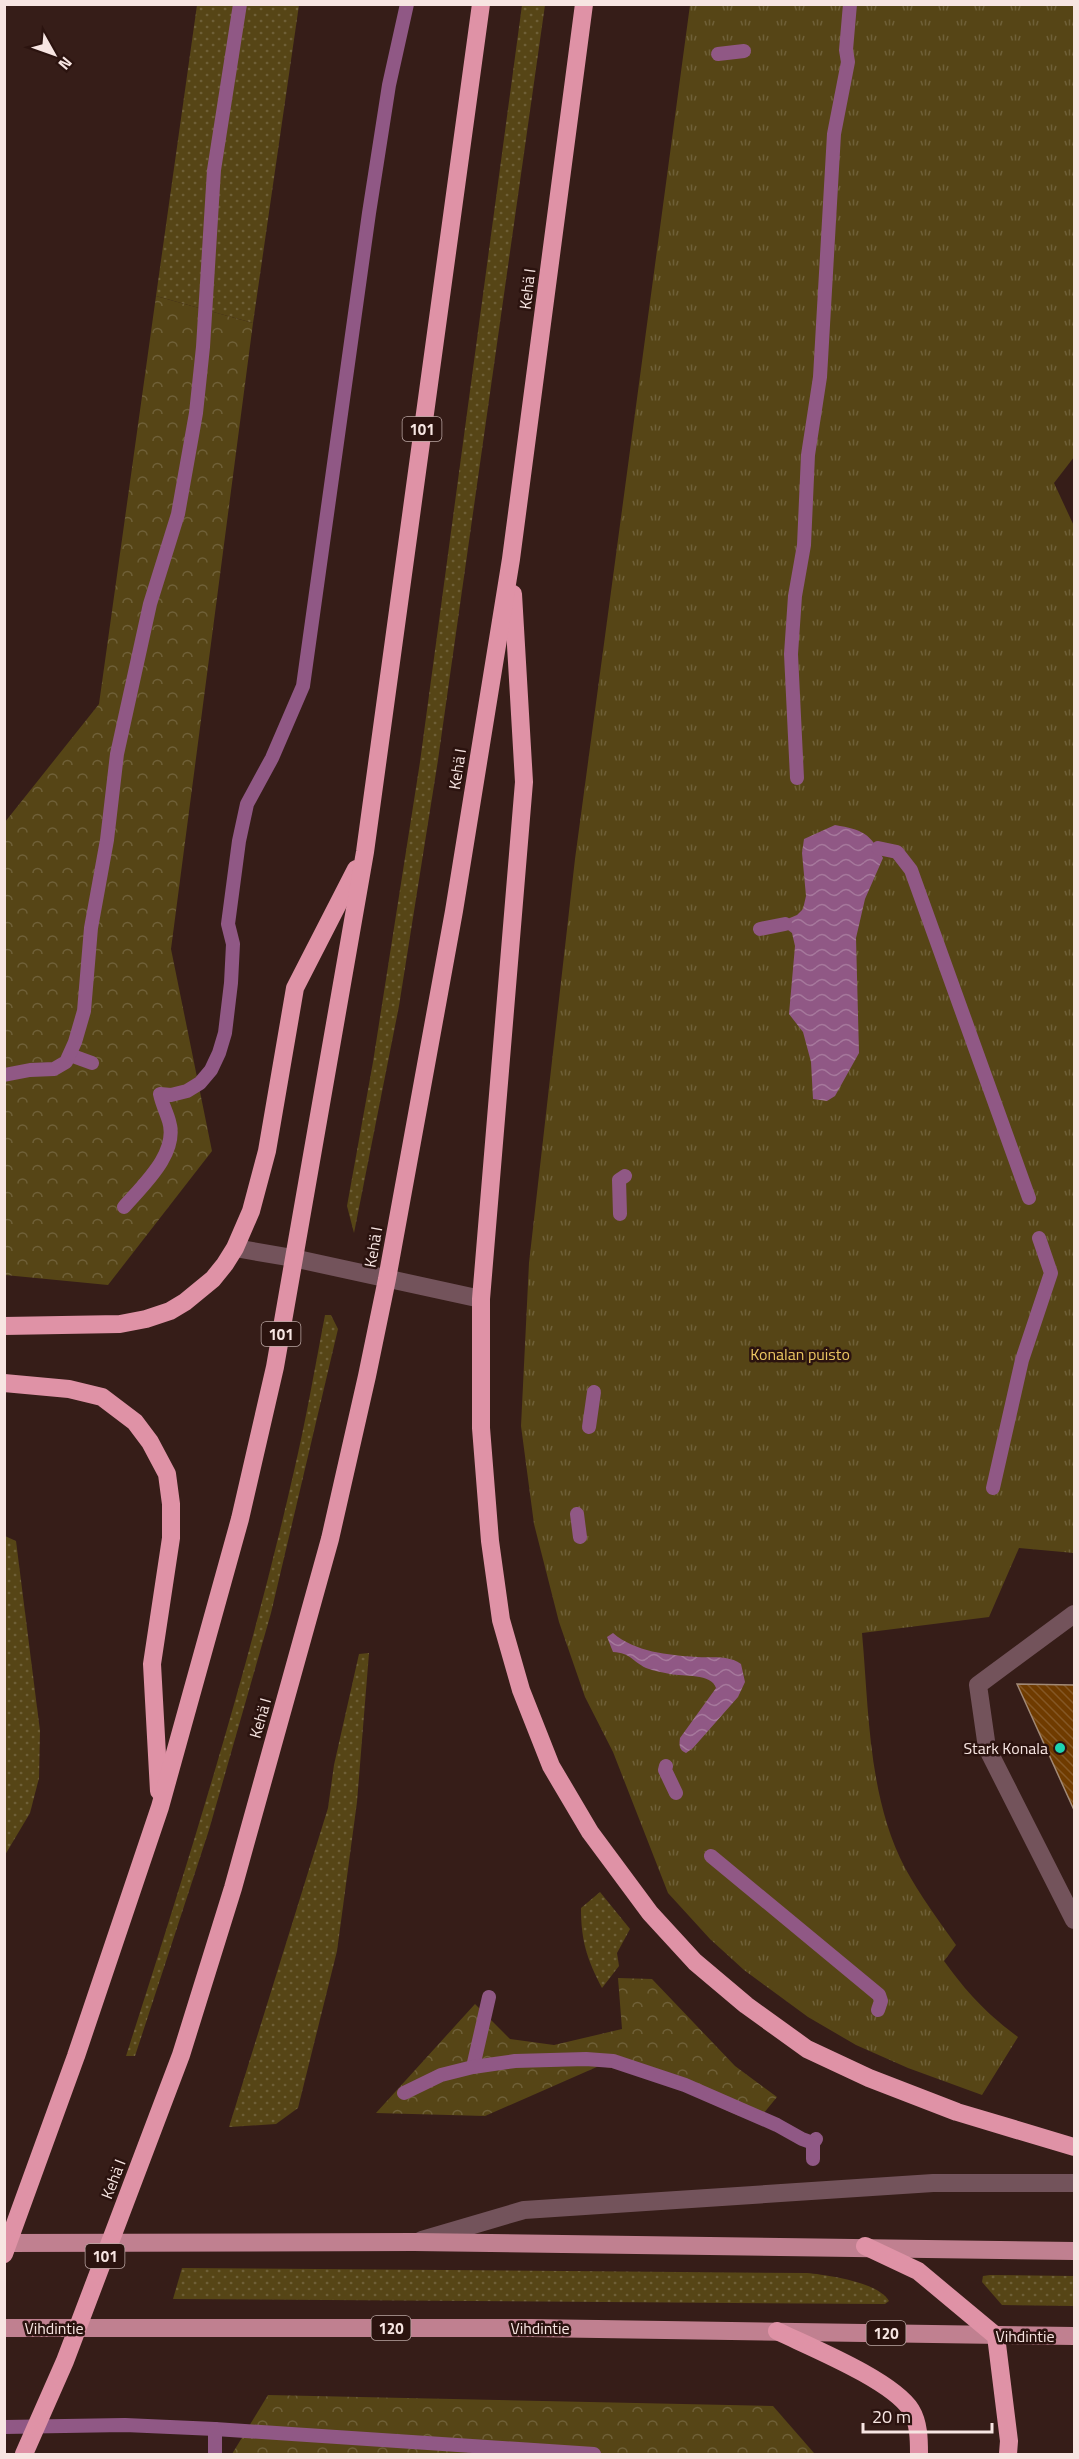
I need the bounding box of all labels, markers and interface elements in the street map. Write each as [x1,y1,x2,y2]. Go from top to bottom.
north arrow [24,24,84,84]
text: N [53,52,78,76]
street label: Kehä I [513,267,541,311]
road number: 101 [402,417,442,441]
street label: Kehä I [442,747,472,791]
street label: Kehä I [358,1225,388,1269]
road number: 101 [262,1322,300,1346]
park label: Konalan puisto [750,1342,850,1366]
street label: Kehä I [243,1695,277,1741]
place label: Stark Konala [963,1736,1048,1760]
marker: Stark Konala [1053,1741,1067,1755]
street label: Kehä I [94,2156,132,2202]
road number: 101 [86,2244,124,2268]
street label: Vihdintie [24,2316,84,2340]
road number: 120 [372,2316,410,2340]
street label: Vihdintie [510,2316,570,2340]
road number: 120 [866,2321,906,2345]
street label: Vihdintie [995,2324,1055,2348]
scale bar [863,2396,992,2434]
text: 20 m [872,2403,911,2430]

